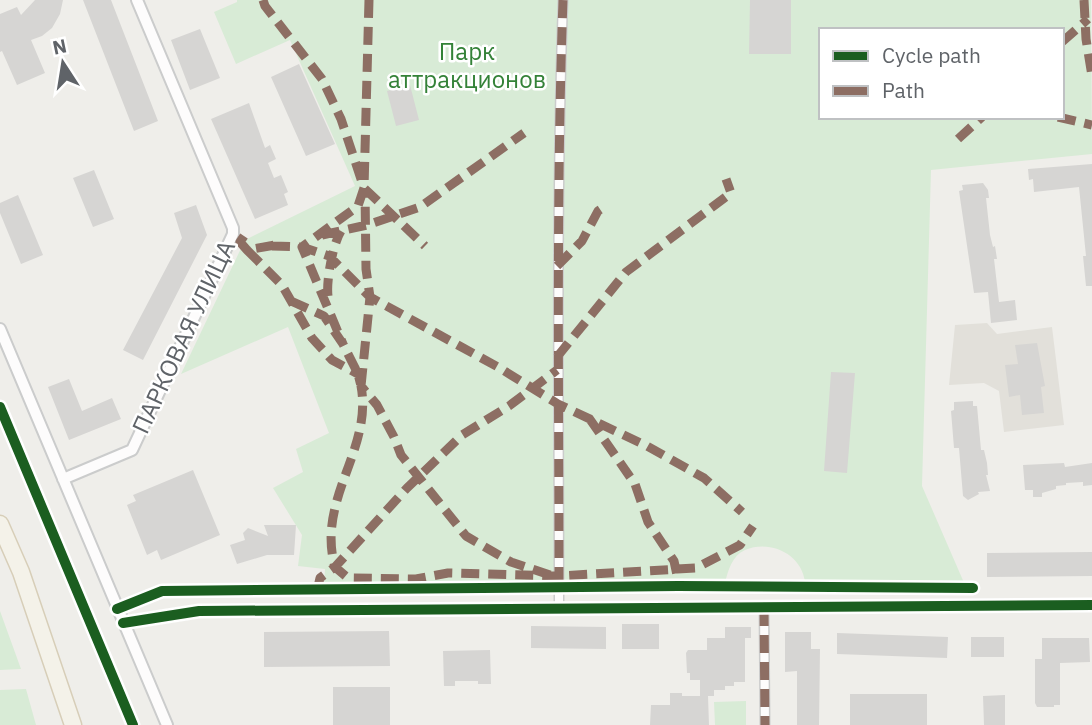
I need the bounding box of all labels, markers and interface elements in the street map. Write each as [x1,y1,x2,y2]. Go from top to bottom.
north arrow [28,28,98,98]
legend [819,28,1064,119]
text: N [50,33,69,60]
park label: Парк аттракционов [388,35,546,95]
text: Cycle path [882,41,981,69]
text: Path [882,76,925,104]
street label: ПАРКОВАЯ УЛИЦА [124,235,242,439]

